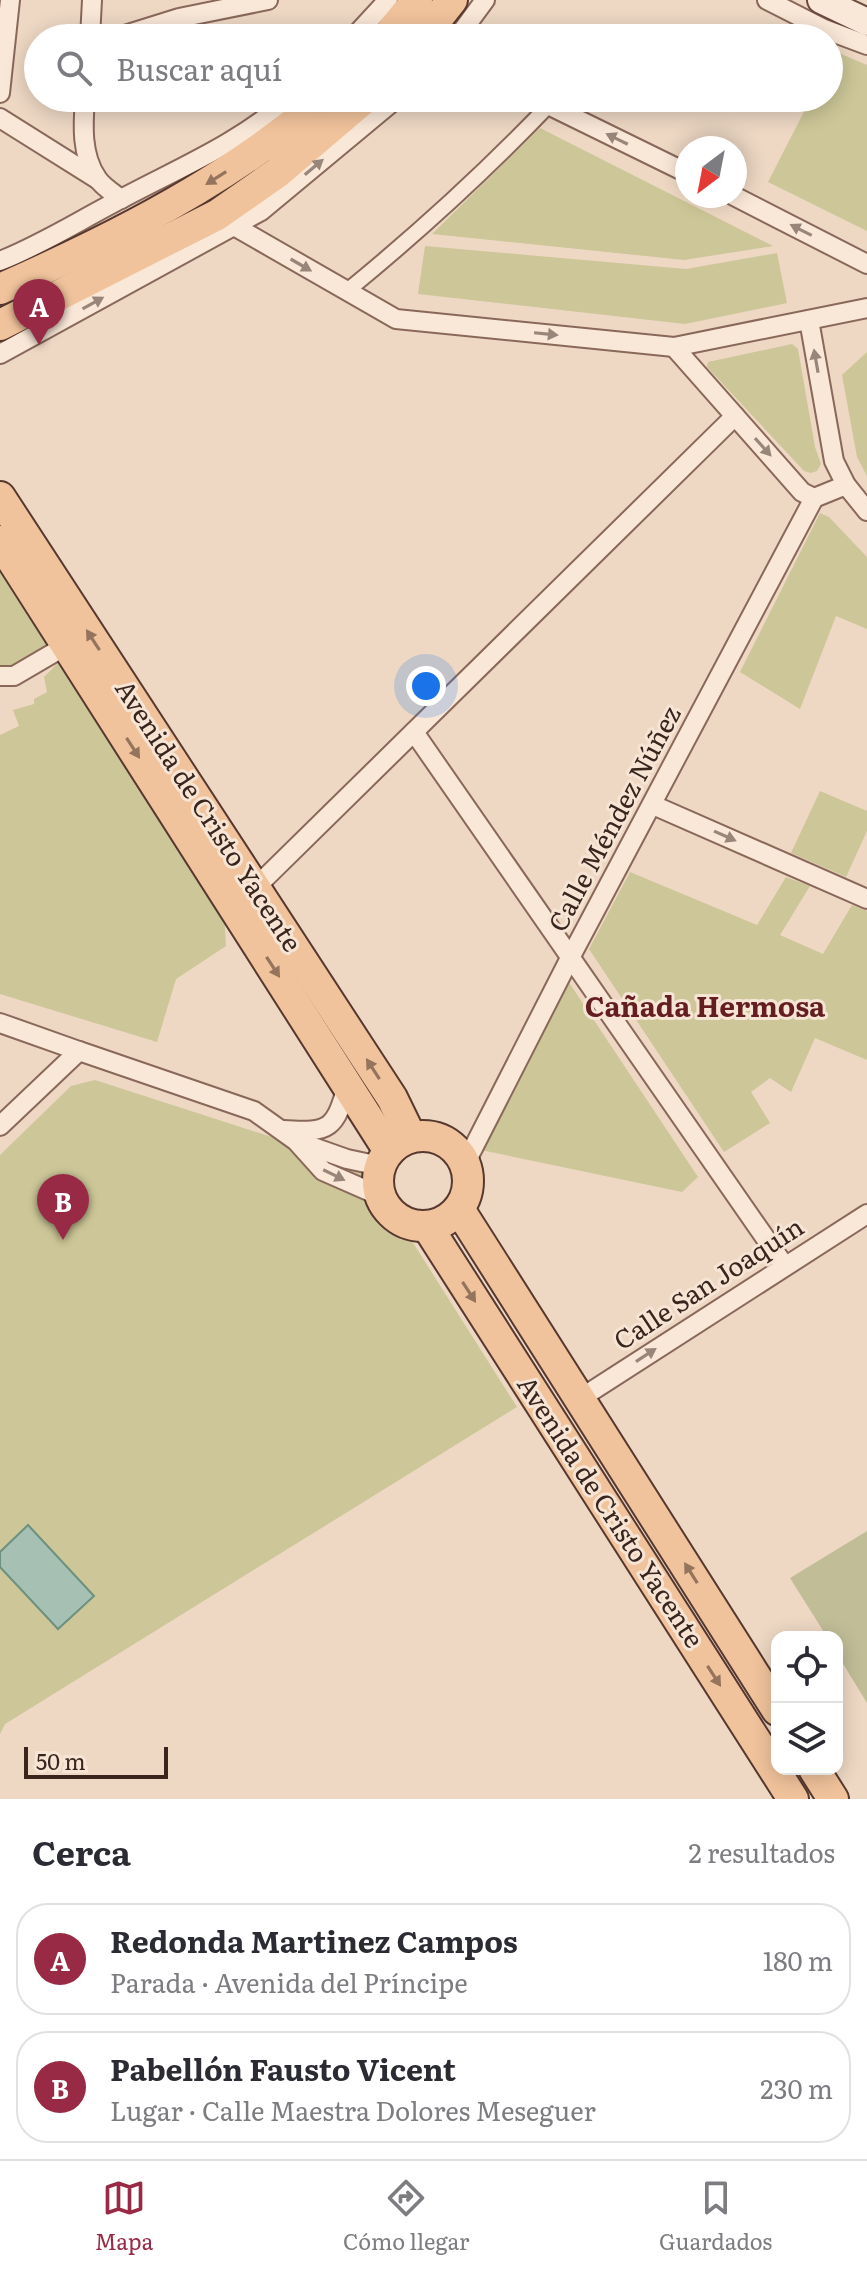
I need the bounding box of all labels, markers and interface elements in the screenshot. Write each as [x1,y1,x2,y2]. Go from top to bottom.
search box [24,24,843,112]
icon: search [52,46,96,90]
text: Buscar aquí [116,46,282,90]
one-way arrow [605,132,628,145]
north arrow [675,136,747,208]
one-way arrow [303,159,324,176]
one-way arrow [206,170,227,185]
one-way arrow [789,223,812,236]
one-way arrow [290,258,313,272]
pin: A [13,279,65,345]
one-way arrow [81,296,104,310]
one-way arrow [534,328,559,341]
one-way arrow [810,348,822,373]
one-way arrow [753,437,771,456]
one-way arrow [86,630,101,651]
your location [406,666,446,706]
street label: Avenida de Cristo Yacente [107,671,313,959]
street label: Calle Méndez Núñez [537,698,689,938]
one-way arrow [125,737,139,759]
one-way arrow [713,830,737,843]
one-way arrow [266,956,281,977]
district label: Cañada Hermosa [585,984,826,1026]
one-way arrow [366,1058,380,1080]
one-way arrow [322,1168,345,1182]
pin: B [37,1174,89,1240]
street label: Calle San Joaquín [605,1206,810,1358]
one-way arrow [461,1281,476,1302]
one-way arrow [635,1349,657,1363]
street label: Avenida de Cristo Yacente [509,1367,715,1655]
one-way arrow [684,1562,698,1584]
map controls [771,1631,843,1775]
button: locate [771,1631,843,1703]
one-way arrow [707,1665,721,1687]
button: layers [771,1703,843,1775]
scale bar [24,1743,168,1779]
text: 50 m [36,1744,86,1777]
text: Cerca [32,1826,131,1876]
text: 2 resultados [689,1832,835,1871]
text: Redonda Martinez Campos [110,1918,518,1962]
text: A [50,1940,70,1979]
text: 180 m [763,1940,833,1979]
text: Parada · Avenida del Príncipe [110,1962,468,2001]
text: Pabellón Fausto Vicent [110,2046,456,2090]
text: B [51,2068,69,2107]
text: 230 m [760,2068,833,2107]
text: Lugar · Calle Maestra Dolores Meseguer [110,2090,596,2129]
tab: Mapa [95,2176,153,2257]
tab: Cómo llegar [343,2176,470,2257]
tab: Guardados [659,2176,772,2257]

